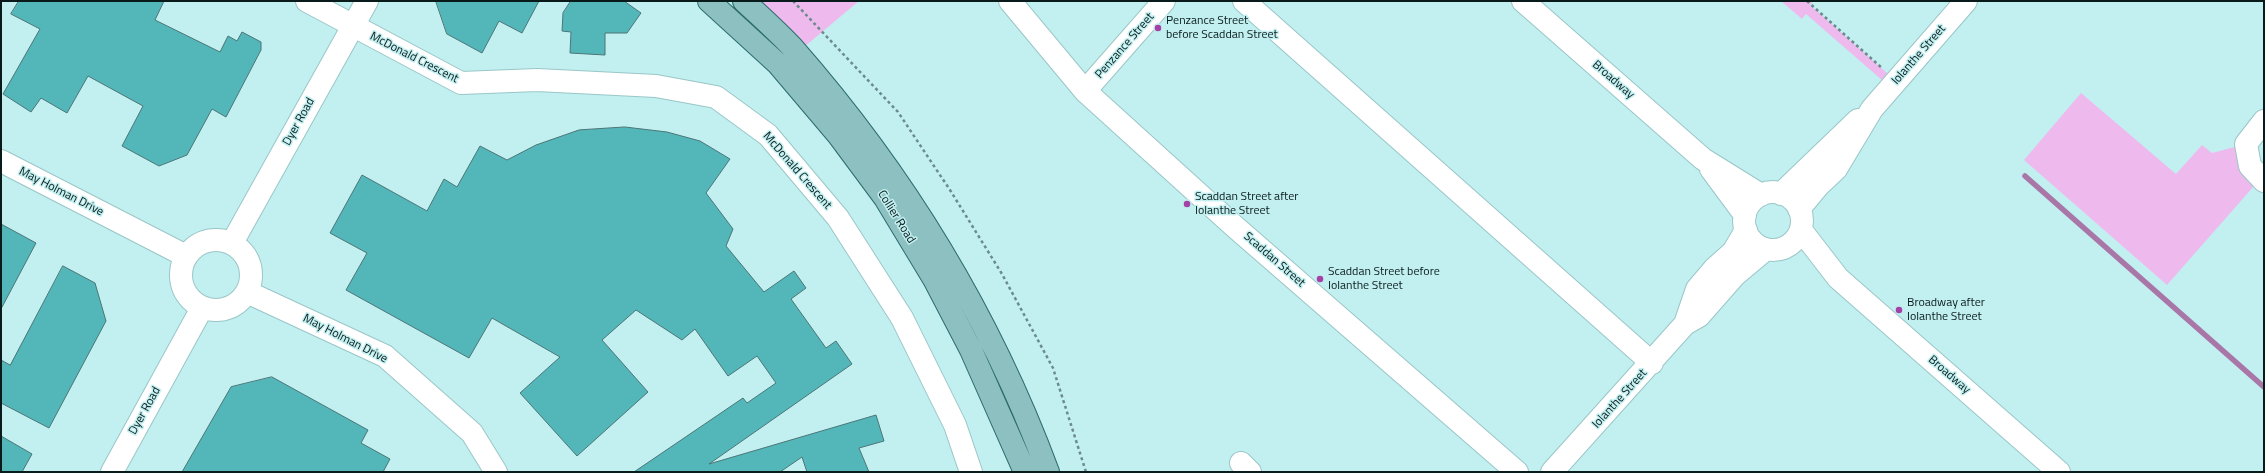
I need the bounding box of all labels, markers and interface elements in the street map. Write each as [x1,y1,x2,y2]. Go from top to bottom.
street label: Penzance Street [1093,10,1157,82]
place label: Penzance Street before Scaddan Street [1166,14,1278,42]
street label: Iolanthe Street [1889,22,1949,88]
marker: Penzance Street before Scaddan Street [1153,23,1163,33]
street label: McDonald Crescent [367,29,461,87]
street label: Broadway [1589,58,1637,102]
street label: Dyer Road [280,96,318,148]
street label: McDonald Crescent [760,129,834,213]
street label: May Holman Drive [16,164,106,220]
street label: Collier Road [874,188,918,246]
place label: Scaddan Street after Iolanthe Street [1195,190,1299,218]
marker: Scaddan Street after Iolanthe Street [1182,199,1192,209]
street label: Scaddan Street [1240,229,1308,291]
place label: Scaddan Street before Iolanthe Street [1328,265,1440,293]
marker: Scaddan Street before Iolanthe Street [1315,274,1325,284]
place label: Broadway after Iolanthe Street [1907,296,1985,324]
marker: Broadway after Iolanthe Street [1894,305,1904,315]
street label: May Holman Drive [300,311,390,367]
street label: Broadway [1925,353,1973,397]
street label: Iolanthe Street [1590,366,1650,432]
street label: Dyer Road [126,385,164,437]

